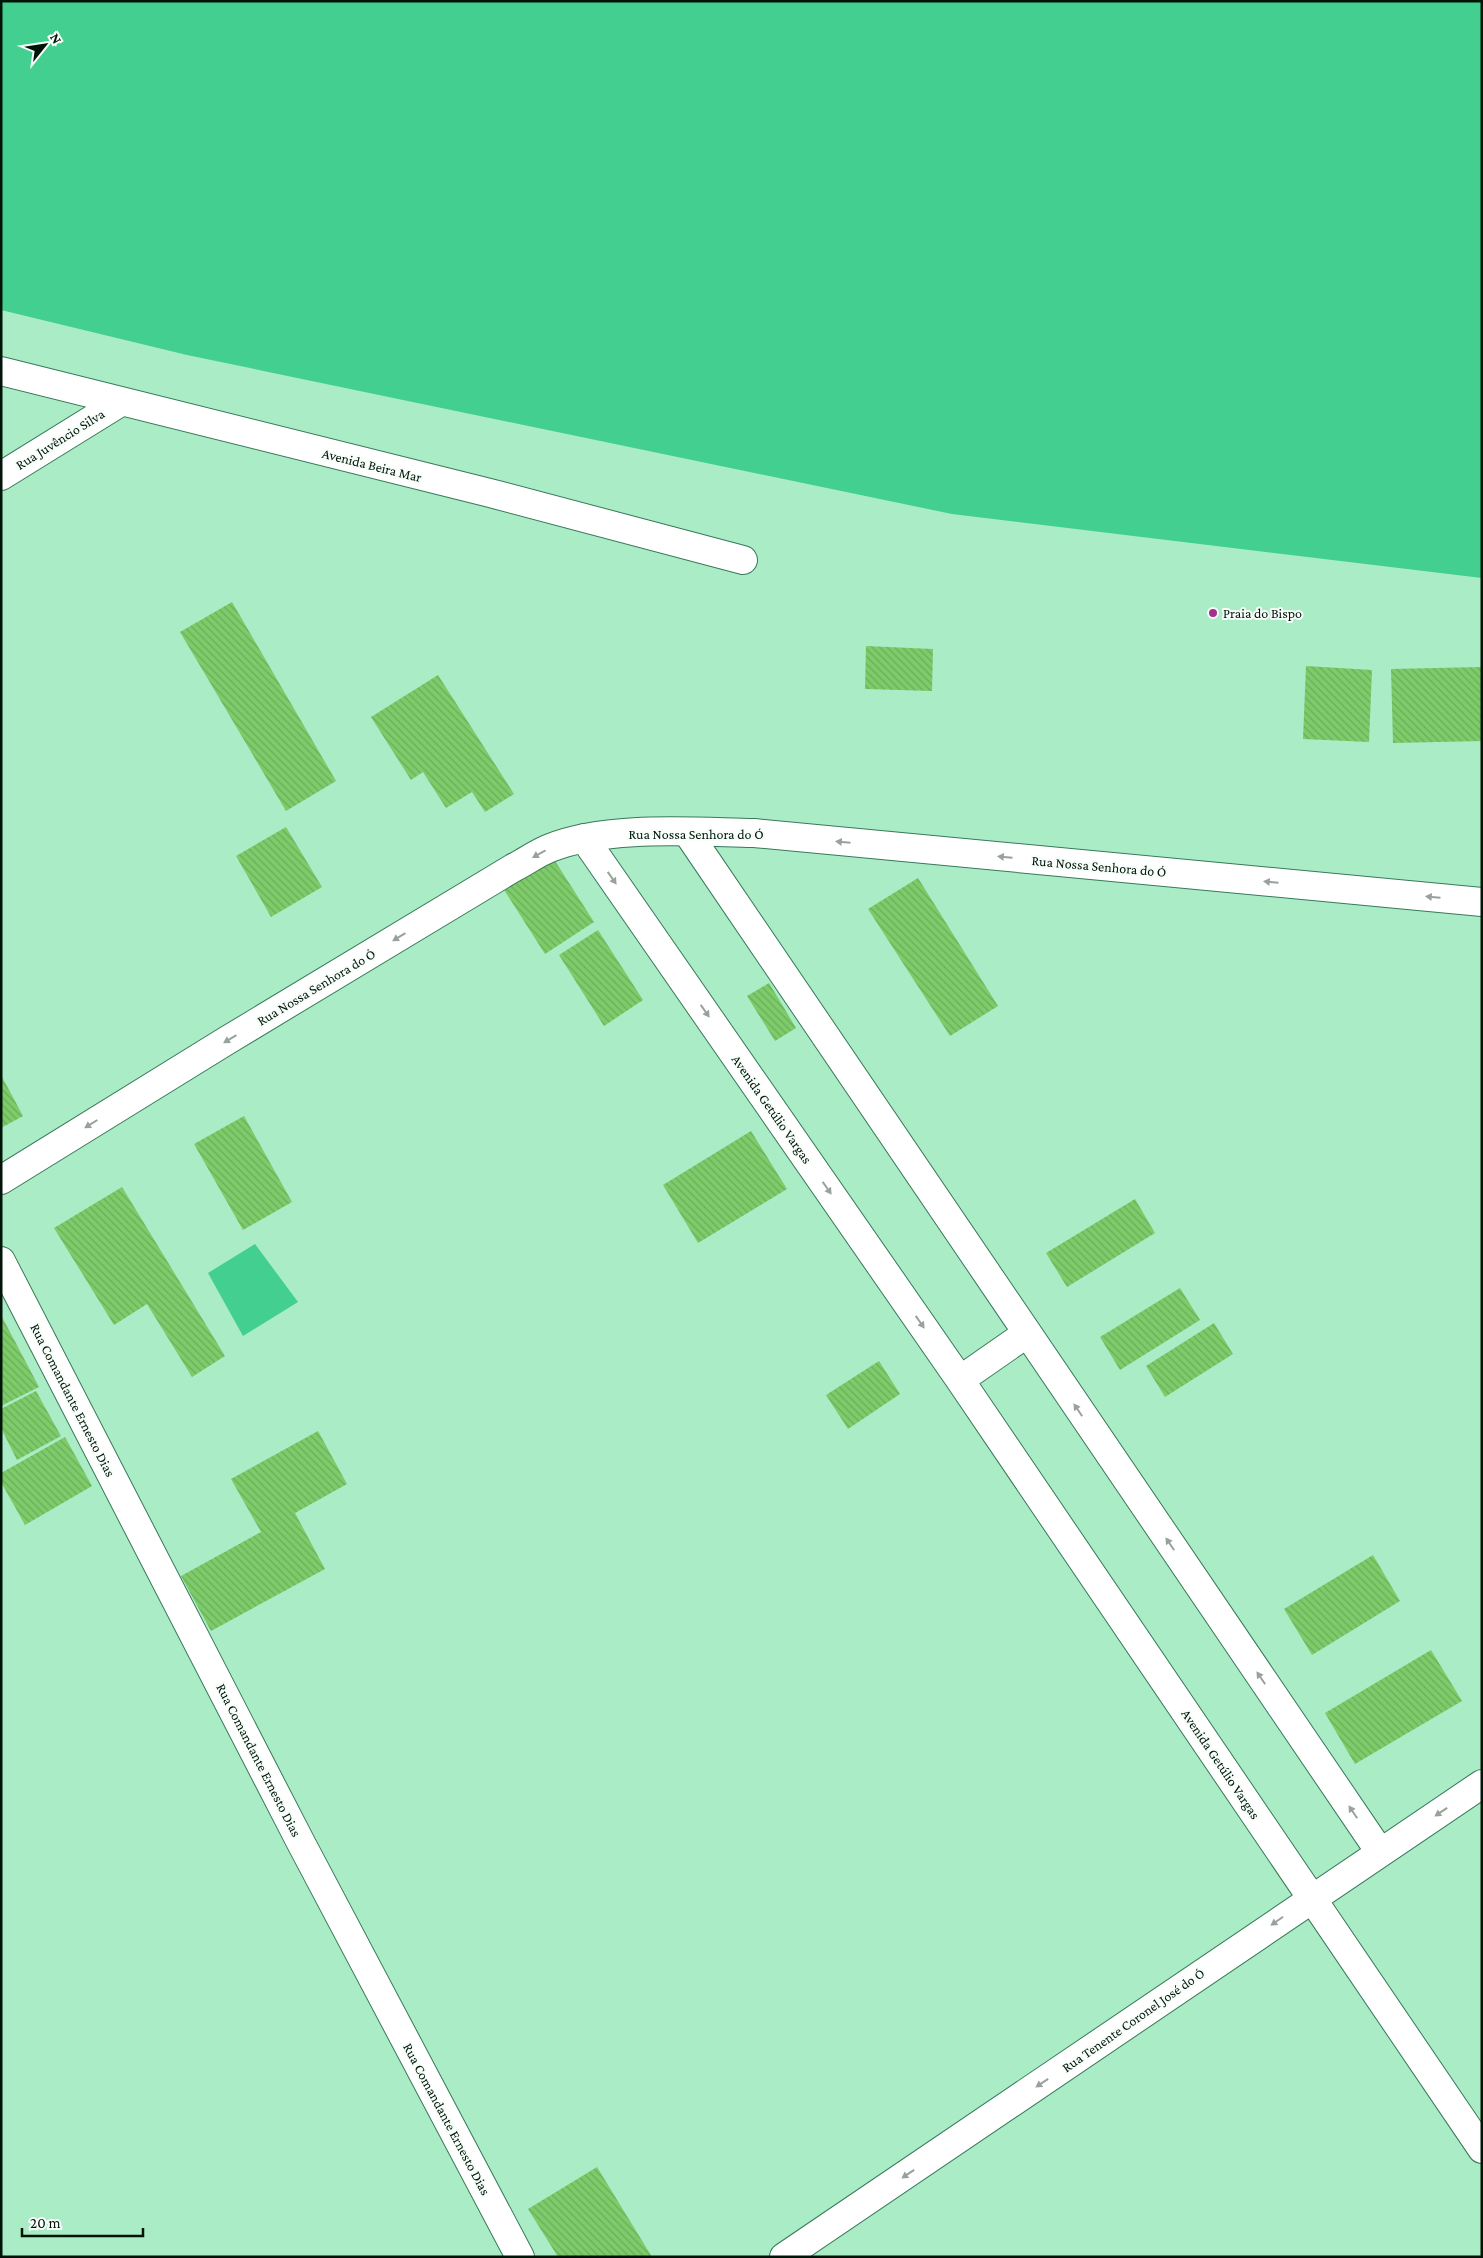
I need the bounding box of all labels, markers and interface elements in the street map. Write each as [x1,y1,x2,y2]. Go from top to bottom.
north arrow [20,20,70,70]
text: N [47,30,66,47]
street label: Rua Juvêncio Silva [13,405,108,473]
street label: Avenida Beira Mar [321,445,424,485]
place label: Praia do Bispo [1223,605,1302,621]
marker: Praia do Bispo [1207,607,1219,619]
street label: Rua Nossa Senhora do Ó [628,826,764,842]
one-way arrow [835,837,851,845]
one-way arrow [532,850,545,859]
street label: Rua Nossa Senhora do Ó [1031,852,1167,880]
one-way arrow [997,853,1013,861]
one-way arrow [607,871,617,884]
one-way arrow [1263,878,1279,886]
one-way arrow [1425,893,1441,901]
one-way arrow [392,933,405,942]
street label: Rua Nossa Senhora do Ó [254,945,378,1029]
one-way arrow [700,1004,710,1018]
one-way arrow [223,1034,236,1043]
street label: Avenida Getúlio Vargas [728,1052,816,1166]
one-way arrow [85,1119,98,1129]
one-way arrow [822,1181,832,1195]
one-way arrow [915,1315,925,1328]
street label: Rua Comandante Ernesto Dias [27,1321,119,1479]
one-way arrow [1073,1403,1083,1416]
one-way arrow [1165,1537,1174,1551]
one-way arrow [1256,1671,1266,1685]
street label: Rua Comandante Ernesto Dias [213,1681,305,1839]
street label: Avenida Getúlio Vargas [1178,1706,1264,1822]
one-way arrow [1348,1805,1358,1819]
one-way arrow [1435,1807,1448,1816]
one-way arrow [1270,1916,1284,1926]
street label: Rua Tenente Coronel José do Ó [1059,1965,1207,2075]
street label: Rua Comandante Ernesto Dias [400,2040,494,2198]
one-way arrow [1035,2078,1049,2088]
one-way arrow [901,2169,914,2179]
scale bar [22,2206,144,2238]
text: 20 m [30,2215,61,2231]

